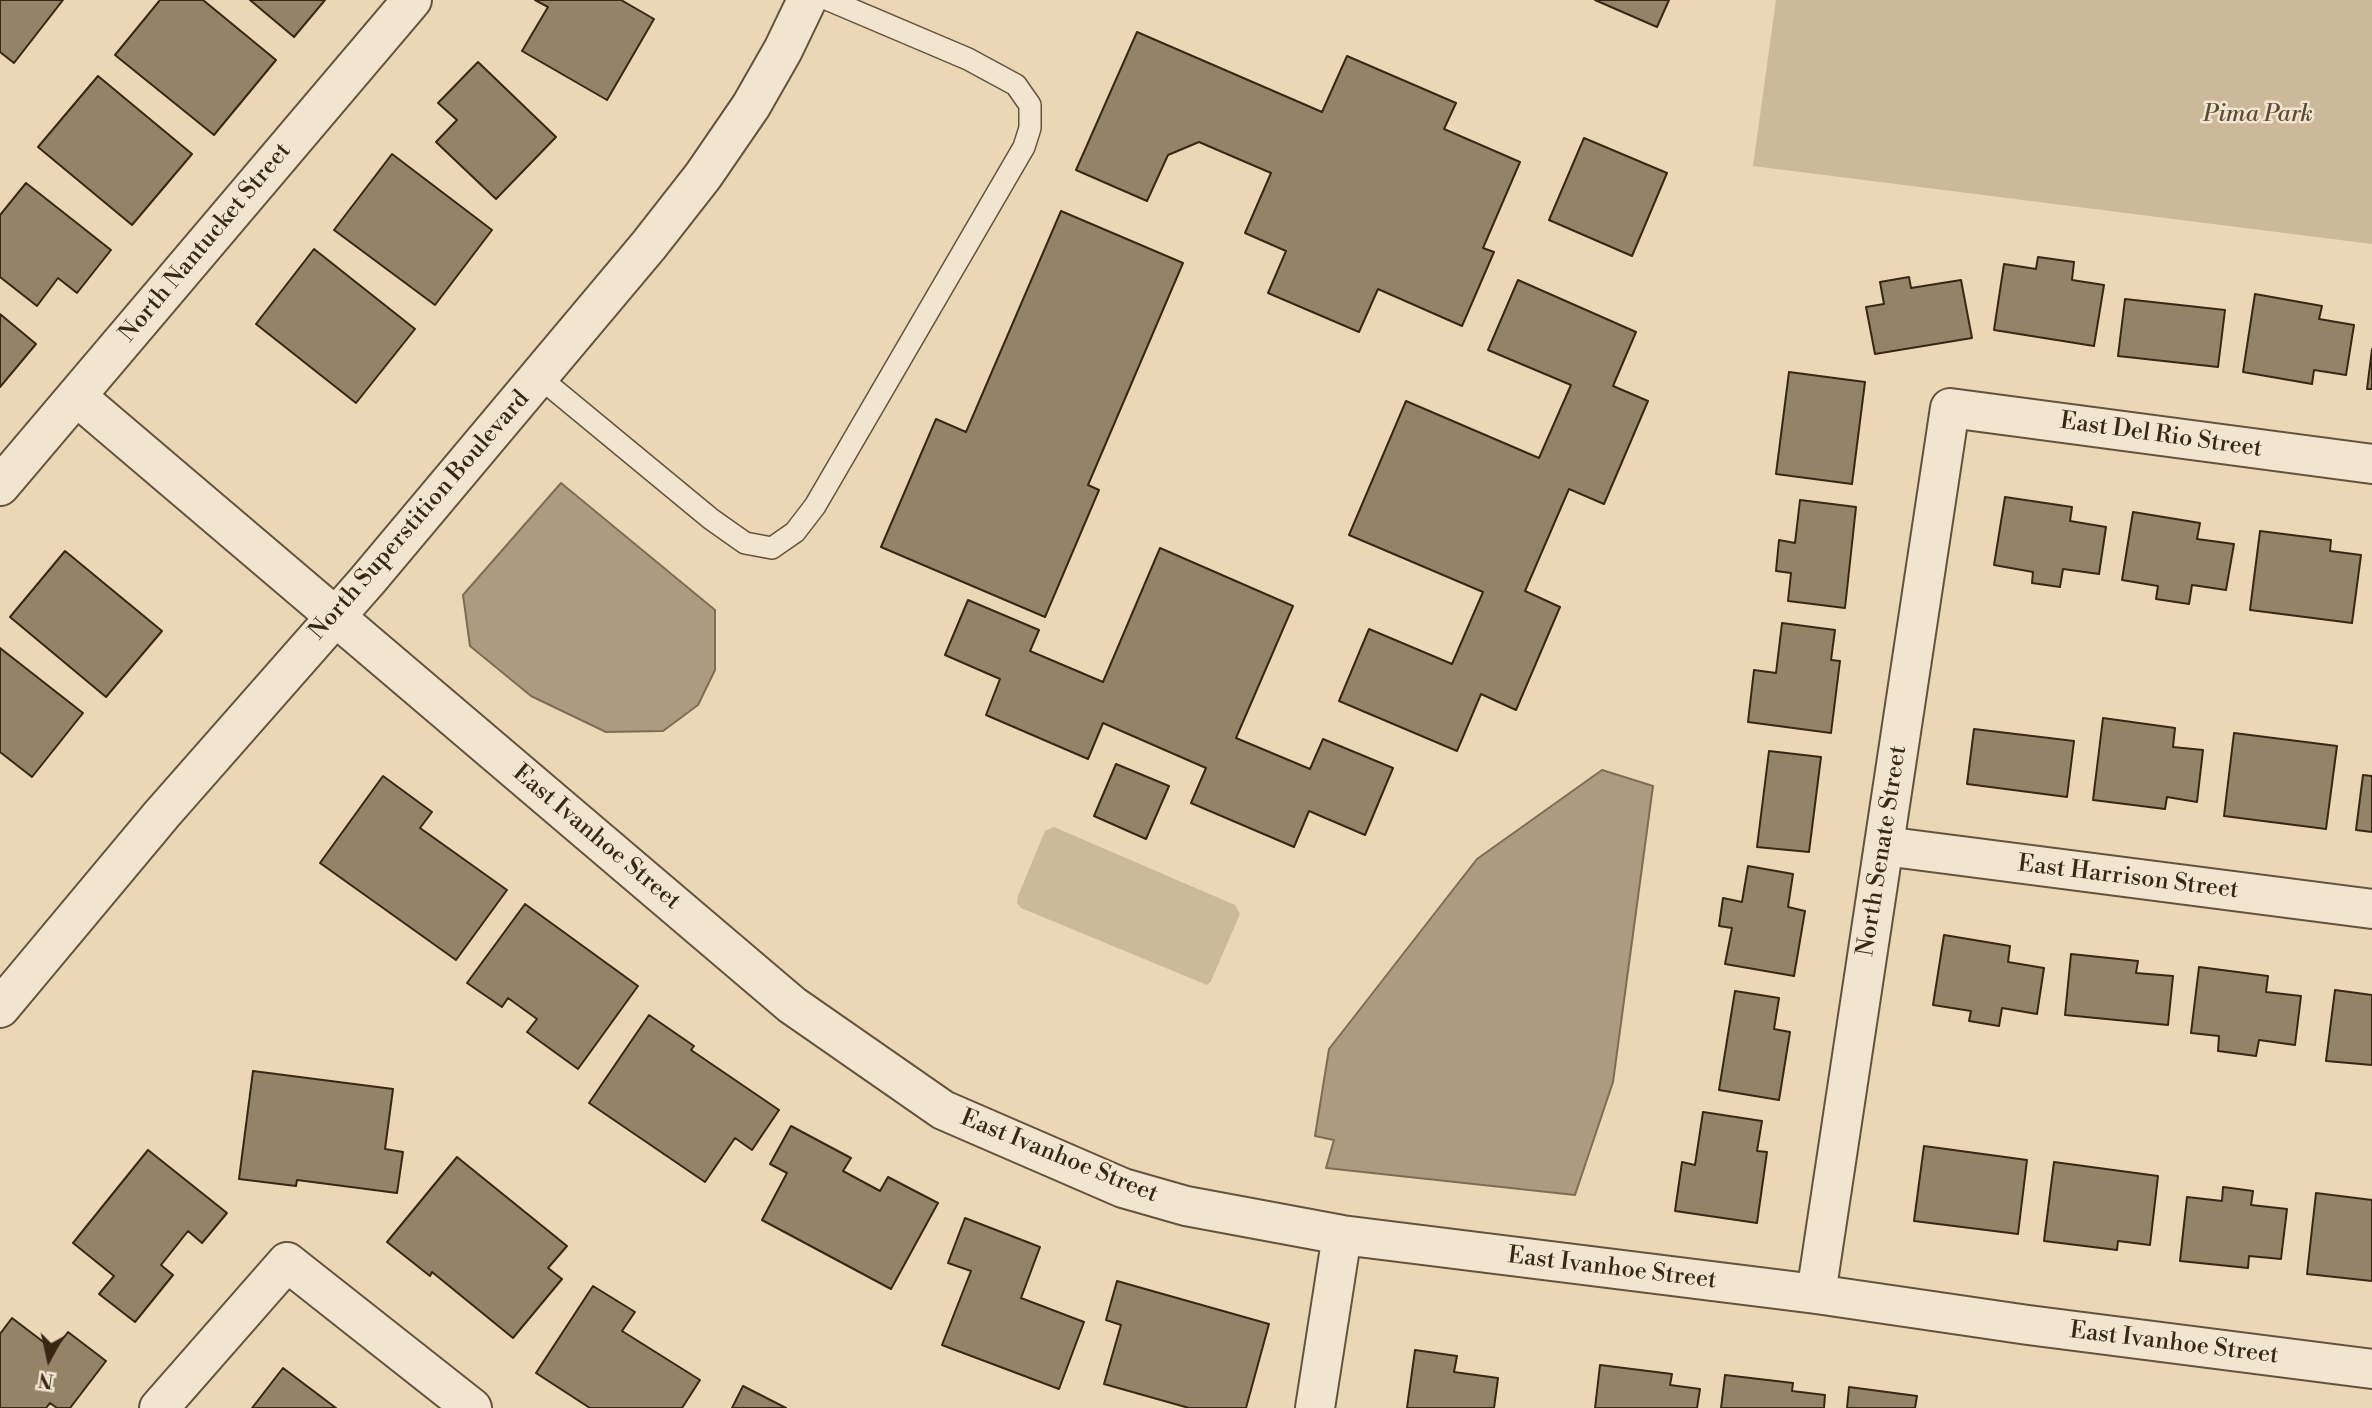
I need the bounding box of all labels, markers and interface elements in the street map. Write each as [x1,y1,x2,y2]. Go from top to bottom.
park label: Pima Park [2203,101,2313,129]
street label: North Nantucket Street [114,137,298,349]
street label: North Superstition Boulevard [304,385,536,647]
street label: East Del Rio Street [2058,408,2264,464]
street label: North Senate Street [1852,744,1914,958]
street label: East Ivanhoe Street [506,759,686,917]
street label: East Harrison Street [2016,850,2240,906]
street label: East Ivanhoe Street [956,1104,1162,1210]
street label: East Ivanhoe Street [1506,1242,1718,1296]
street label: East Ivanhoe Street [2068,1317,2280,1371]
north arrow [14,1324,84,1394]
text: N [37,1367,55,1393]

